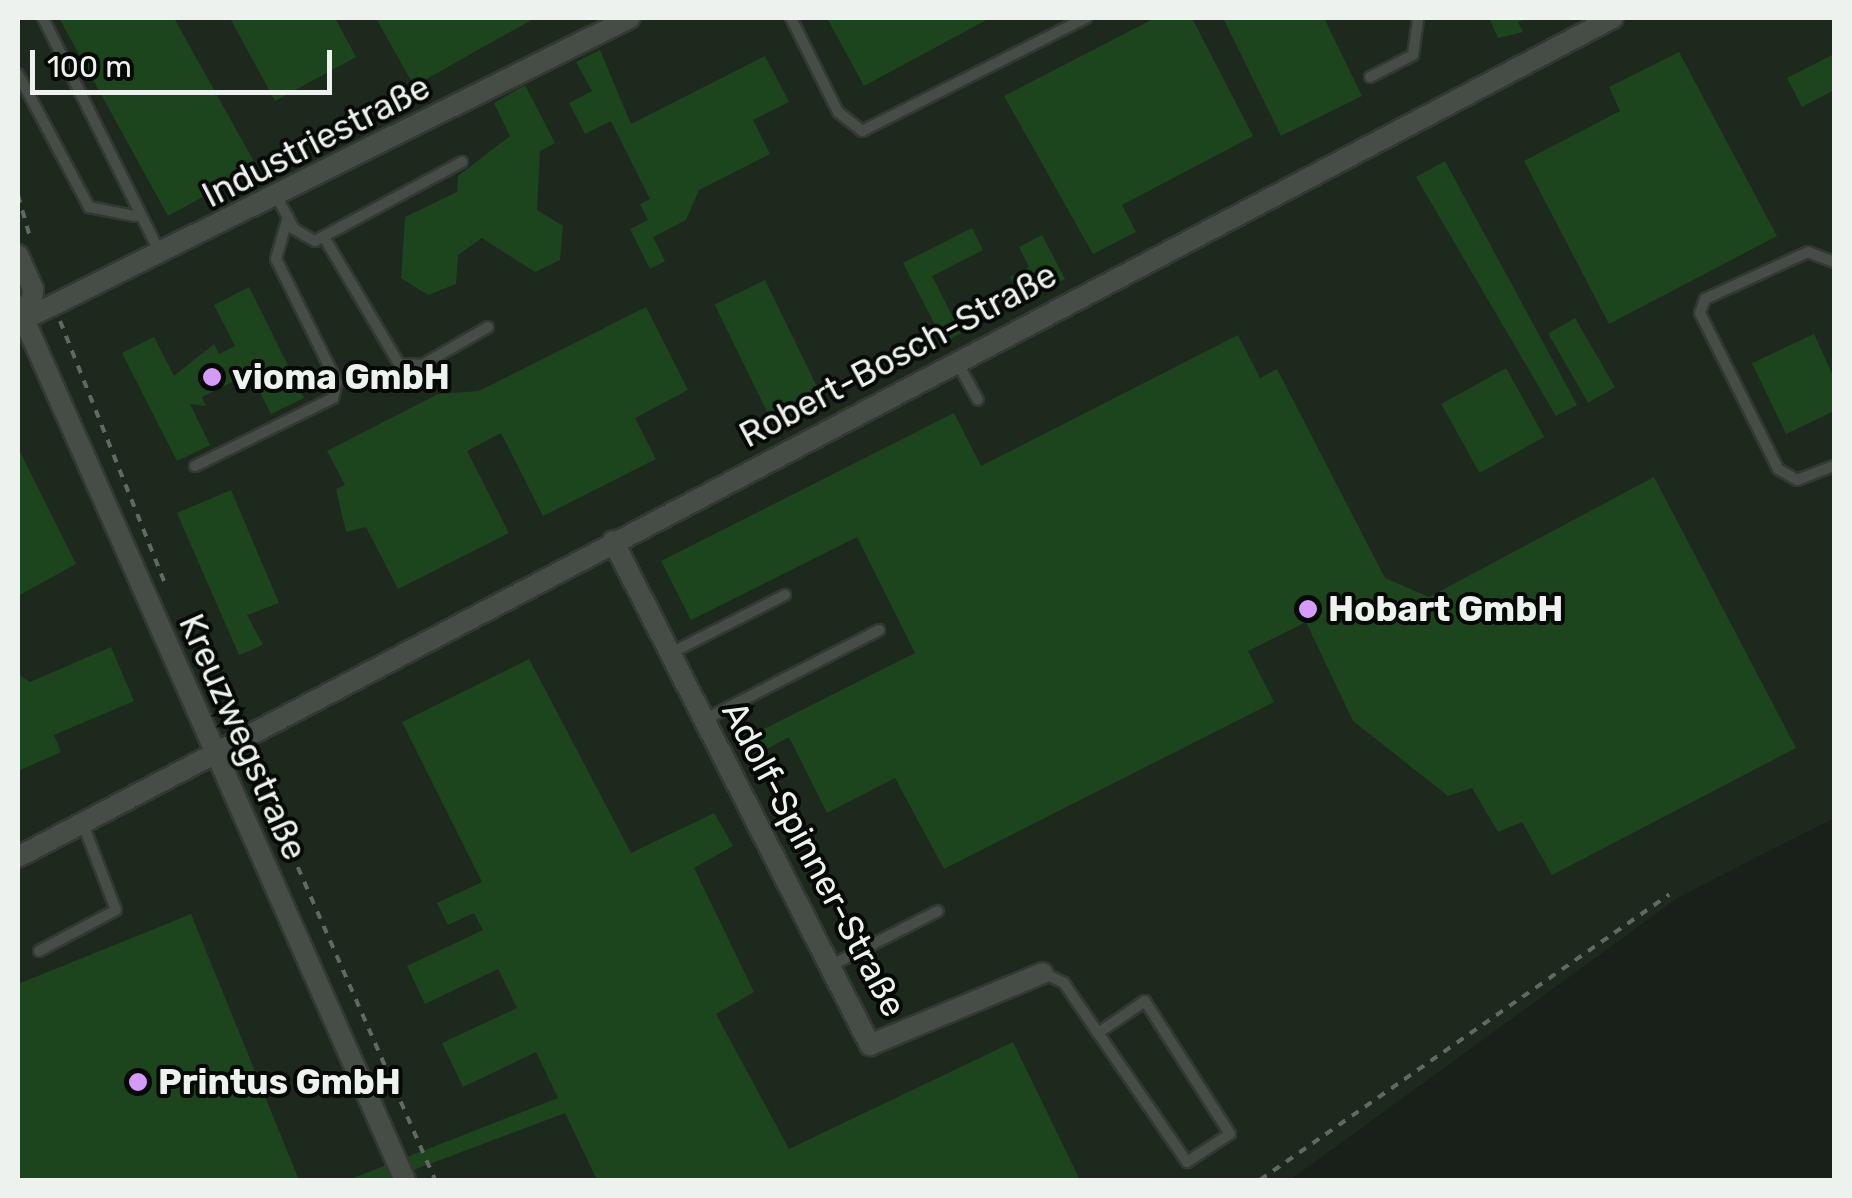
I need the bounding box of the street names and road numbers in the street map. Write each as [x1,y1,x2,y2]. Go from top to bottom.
street label: Industriestraße [195,66,437,216]
street label: Robert-Bosch-Straße [732,254,1064,456]
street label: Kreuzwegstraße [170,608,316,866]
street label: Adolf-Spinner-Straße [713,694,915,1024]

